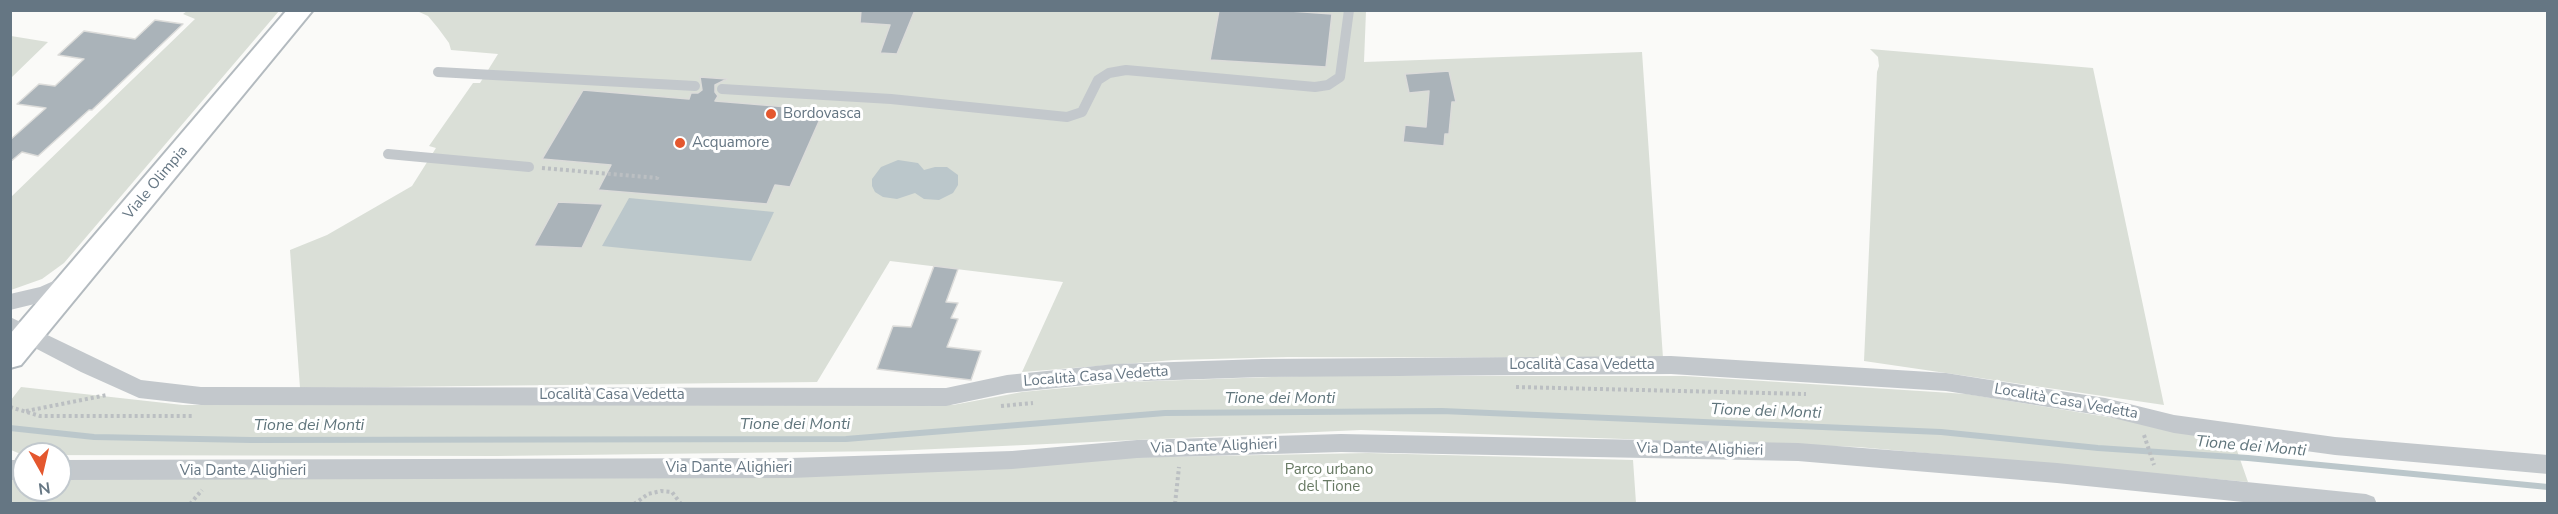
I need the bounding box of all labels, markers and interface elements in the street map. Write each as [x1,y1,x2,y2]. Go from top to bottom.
place label: Bordovasca [783,105,861,123]
marker: Bordovasca [764,107,778,121]
place label: Acquamore [692,134,769,152]
marker: Acquamore [673,136,687,150]
street label: Viale Olimpia [120,143,192,223]
street label: Località Casa Vedetta [1509,356,1655,374]
street label: Località Casa Vedetta [1023,363,1169,391]
street label: Località Casa Vedetta [1993,381,2139,423]
street label: Località Casa Vedetta [539,386,685,404]
water label: Tione dei Monti [1225,389,1335,409]
water label: Tione dei Monti [1710,400,1822,424]
water label: Tione dei Monti [740,415,850,435]
water label: Tione dei Monti [254,416,364,436]
water label: Tione dei Monti [2195,433,2307,461]
street label: Via Dante Alighieri [1150,436,1278,458]
street label: Via Dante Alighieri [1637,440,1763,460]
north arrow [12,442,72,502]
street label: Via Dante Alighieri [666,459,792,477]
park label: Parco urbano del Tione [1285,461,1373,496]
street label: Via Dante Alighieri [180,462,306,480]
text: N [37,476,52,500]

